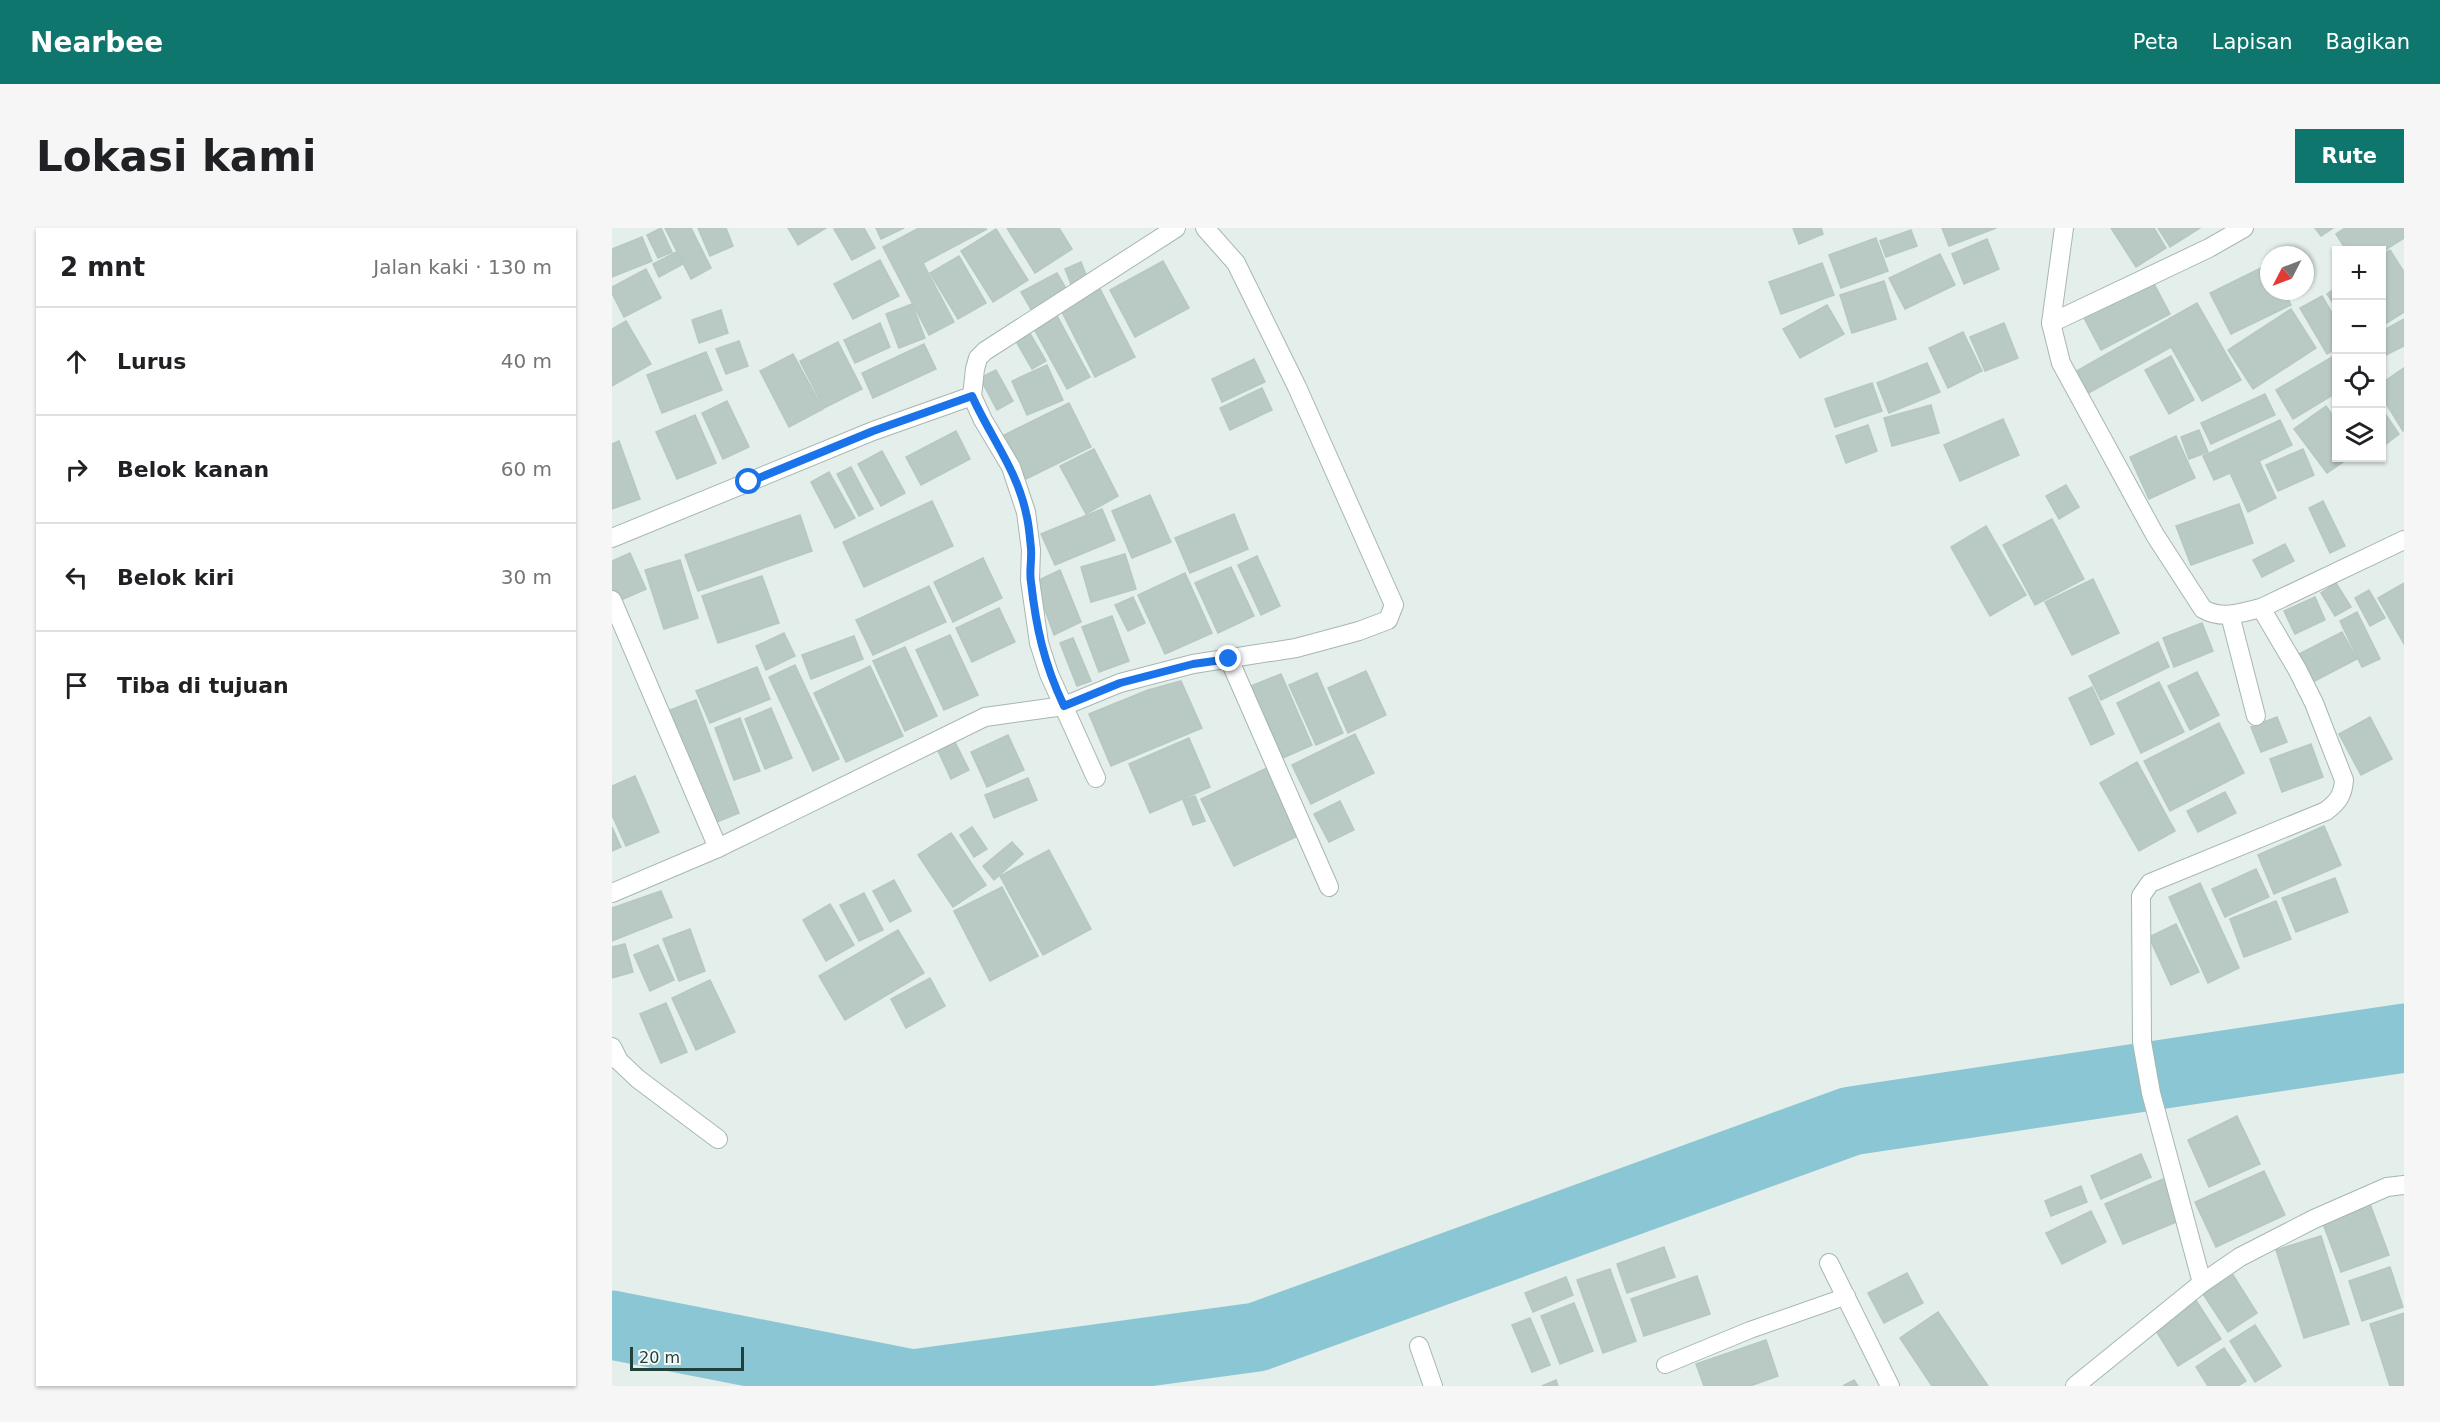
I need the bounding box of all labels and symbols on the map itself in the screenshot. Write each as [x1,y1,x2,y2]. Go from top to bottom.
north arrow [2260,246,2314,300]
route start [735,468,761,494]
route end [1215,645,1241,671]
scale bar [630,1344,744,1372]

